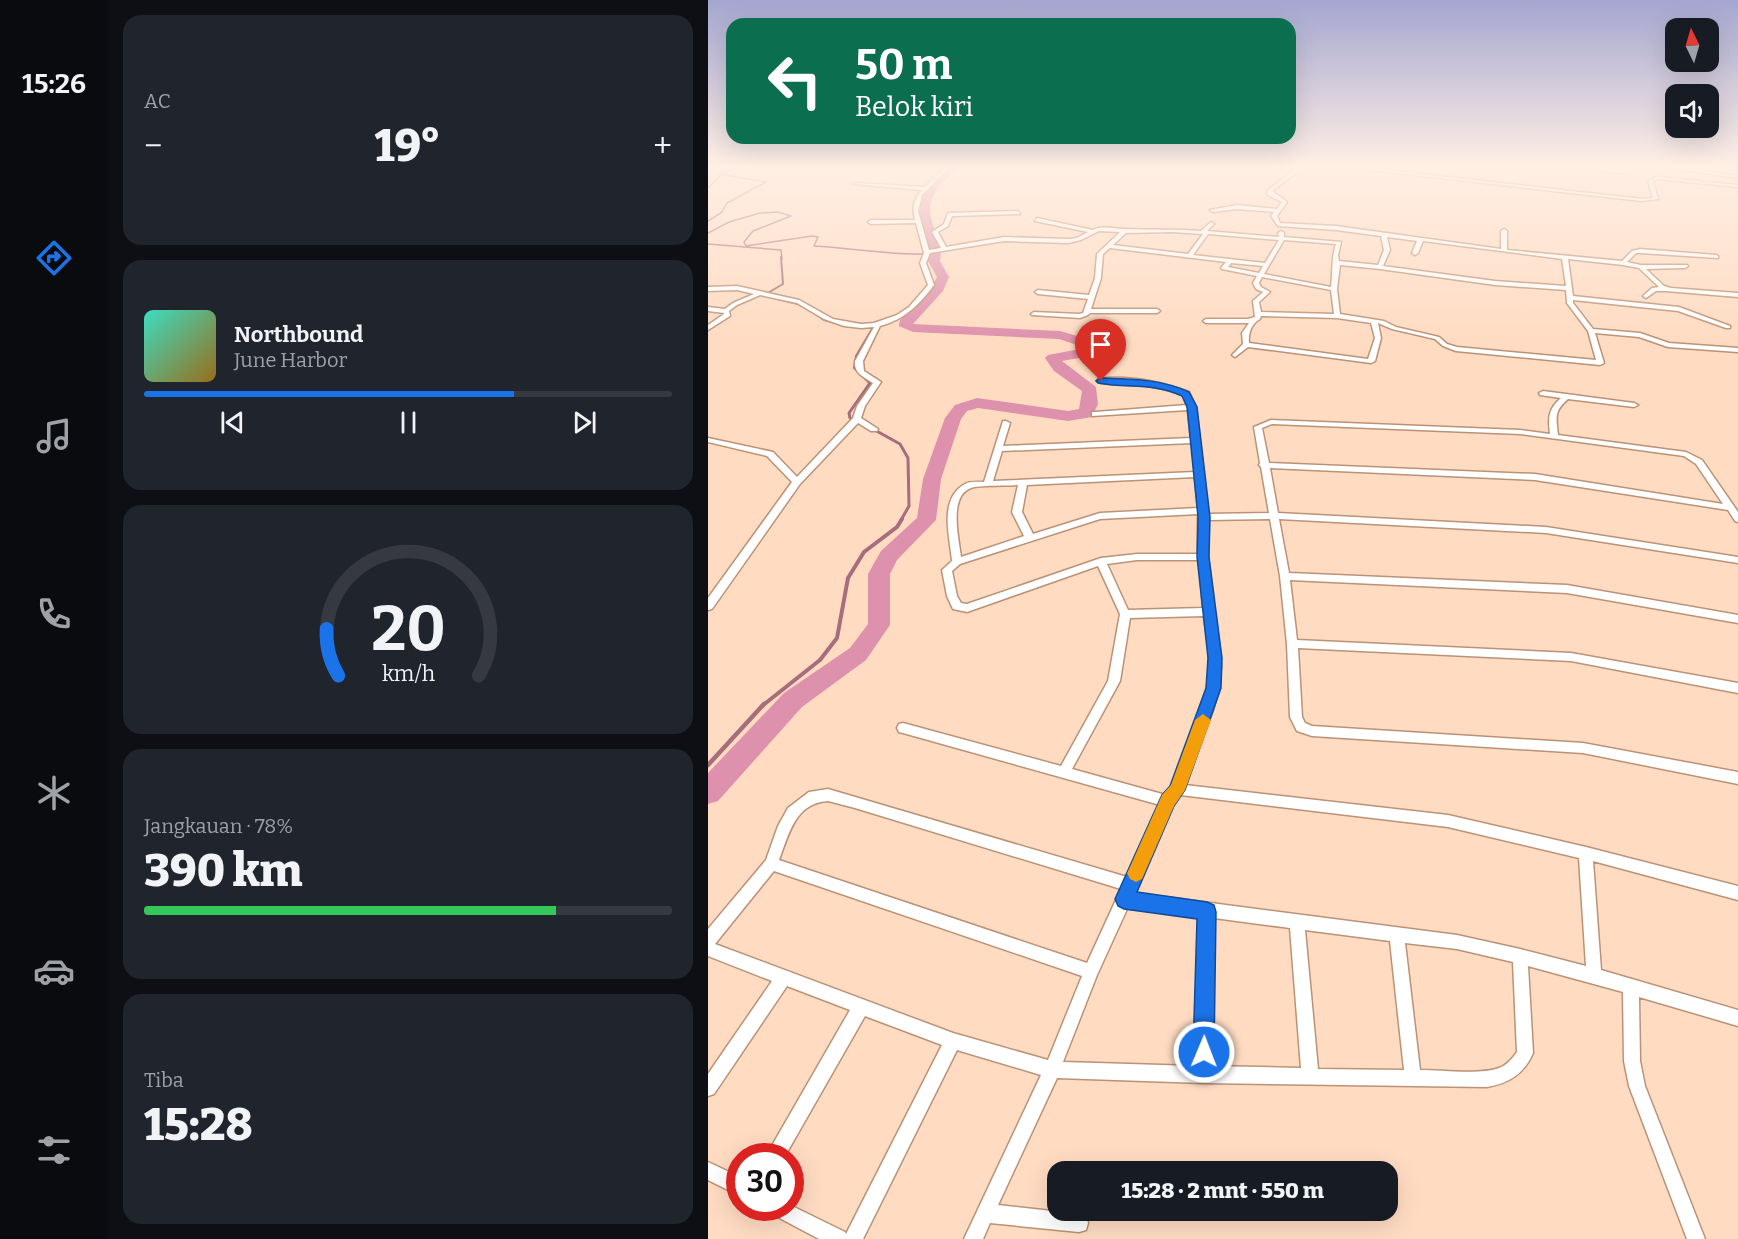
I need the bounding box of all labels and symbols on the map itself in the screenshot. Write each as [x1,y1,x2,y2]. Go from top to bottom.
north arrow [1665,18,1719,72]
pin [1075,319,1126,381]
position arrow [1172,1020,1236,1084]
speed limit sign: 30 [726,1143,804,1221]

